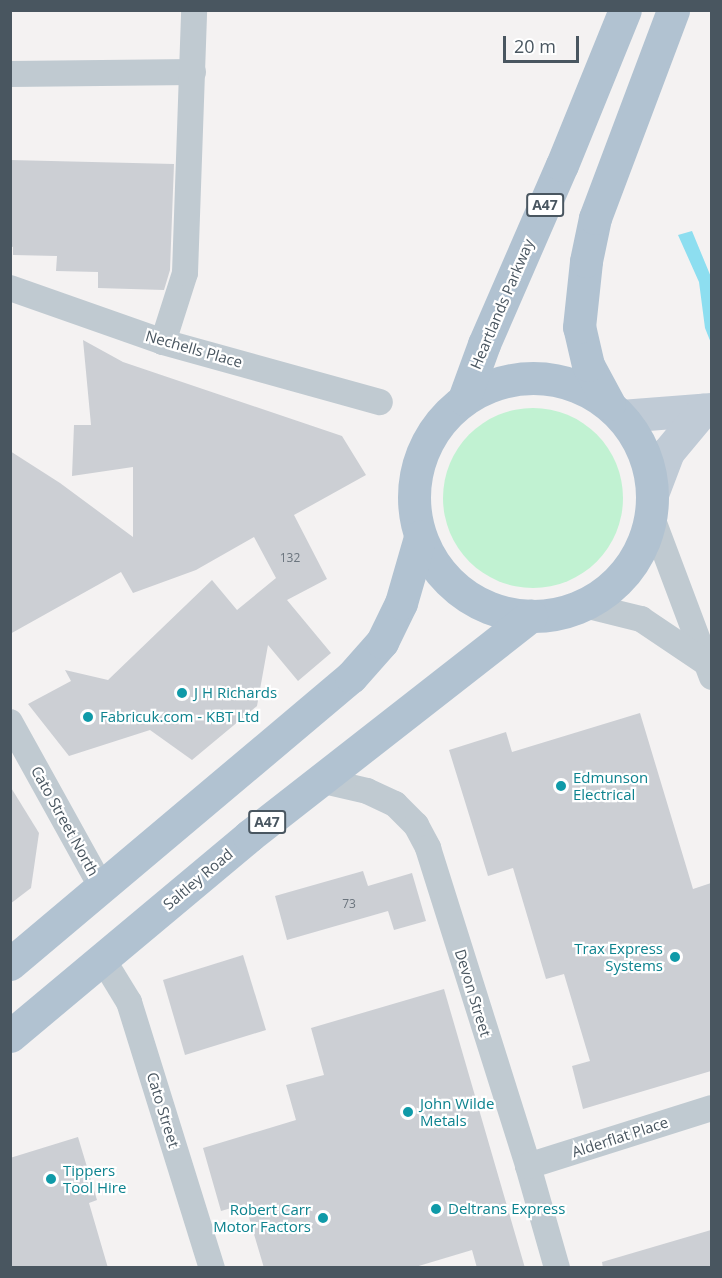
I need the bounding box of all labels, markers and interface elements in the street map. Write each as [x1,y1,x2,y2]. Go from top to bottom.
scale bar [506,24,582,62]
text: 20 m [514,34,556,58]
road number: A47 [526,194,564,216]
street label: Heartlands Parkway [466,236,538,372]
street label: Nechells Place [144,327,244,371]
house number: 132 [280,551,300,565]
place label: J H Richards [194,684,277,702]
marker: J H Richards [175,686,189,700]
place label: Fabricuk.com - KBT Ltd [100,708,259,726]
marker: Fabricuk.com - KBT Ltd [81,710,95,724]
street label: Cato Street North [27,763,103,879]
place label: Edmunson Electrical [573,768,648,803]
marker: Edmunson Electrical [554,779,568,793]
road number: A47 [248,811,286,833]
street label: Saltley Road [160,845,236,913]
house number: 73 [342,897,356,911]
place label: Trax Express Systems [574,939,663,974]
street label: Devon Street [451,947,495,1039]
marker: Trax Express Systems [668,950,682,964]
street label: Cato Street [143,1070,183,1150]
place label: John Wilde Metals [420,1094,494,1129]
marker: John Wilde Metals [401,1105,415,1119]
street label: Alderflat Place [570,1113,670,1161]
place label: Tippers Tool Hire [63,1161,126,1196]
marker: Tippers Tool Hire [44,1172,58,1186]
place label: Robert Carr Motor Factors [213,1200,311,1235]
place label: Deltrans Express [448,1200,565,1218]
marker: Deltrans Express [429,1202,443,1216]
marker: Robert Carr Motor Factors [316,1211,330,1225]

